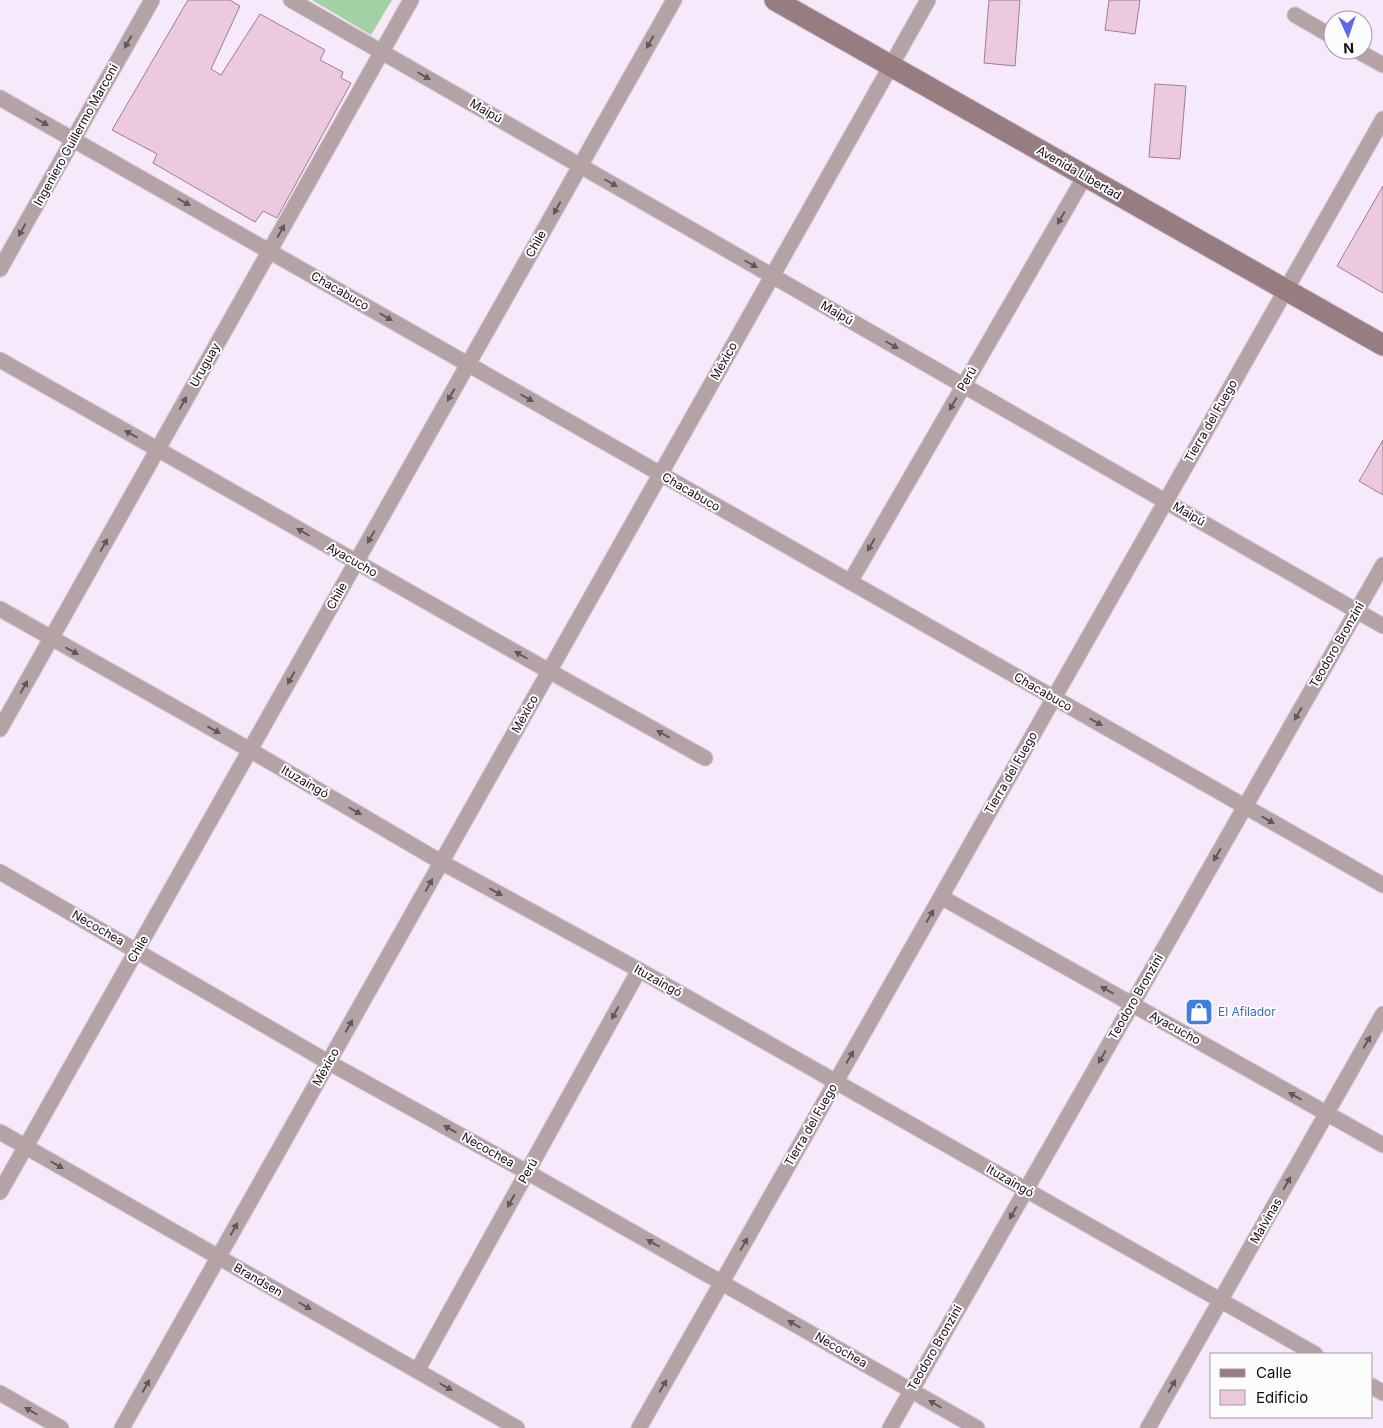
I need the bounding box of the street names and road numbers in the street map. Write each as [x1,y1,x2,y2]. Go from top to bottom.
street label: Ingeniero Guillermo Marconi [30,61,121,208]
street label: Maipú [467,95,505,126]
street label: Avenida Libertad [1034,142,1124,203]
street label: Chile [522,228,549,260]
street label: Chacabuco [308,268,372,313]
street label: Maipú [818,297,856,328]
street label: México [707,339,740,382]
street label: Uruguay [186,340,223,390]
street label: Perú [954,364,980,394]
street label: Tierra del Fuego [1181,377,1240,465]
street label: Chacabuco [659,469,723,514]
street label: Maipú [1170,498,1208,529]
street label: Ayacucho [324,539,380,580]
street label: Chile [323,580,350,612]
street label: Teodoro Bronzini [1306,599,1367,690]
street label: Chacabuco [1011,669,1075,714]
street label: México [508,692,541,735]
street label: Tierra del Fuego [981,729,1040,817]
street label: Ituzaingó [279,762,332,801]
street label: Necochea [69,907,127,949]
street label: Chile [124,933,151,965]
street label: Teodoro Bronzini [1105,951,1166,1042]
street label: Ituzaingó [632,961,685,1000]
street label: Ayacucho [1147,1007,1203,1048]
street label: México [309,1045,342,1088]
street label: Tierra del Fuego [781,1081,840,1169]
street label: Necochea [459,1129,517,1170]
street label: Perú [515,1156,540,1186]
street label: Ituzaingó [984,1161,1037,1200]
street label: Malvinas [1246,1195,1285,1246]
street label: Brandsen [231,1260,285,1300]
street label: Teodoro Bronzini [904,1302,965,1393]
street label: Necochea [812,1329,870,1371]

